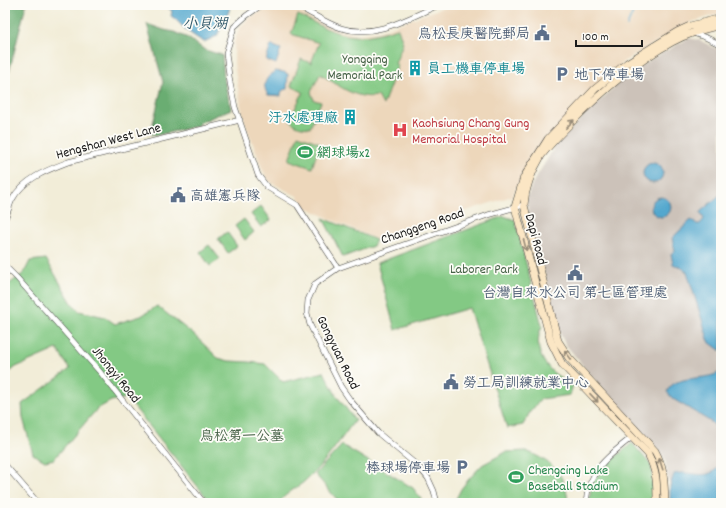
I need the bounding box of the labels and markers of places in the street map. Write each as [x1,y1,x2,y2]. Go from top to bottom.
public building icon: 鳥松長庚醫院郵局 [533,24,551,42]
place label: 鳥松長庚醫院郵局 [418,25,530,45]
building icon: 員工機車停車場 [406,59,424,77]
place label: 員工機車停車場 [427,60,525,80]
parking icon: 地下停車場 [553,65,571,83]
place label: 地下停車場 [574,66,644,86]
building icon: 汙水處理廠 [341,108,359,126]
place label: 汙水處理廠 [268,109,338,129]
place label: Kaohsiung Chang Gung Memorial Hospital [412,114,529,150]
hospital icon: Kaohsiung Chang Gung Memorial Hospital [391,121,409,139]
sports icon: 網球場x2 [296,143,314,161]
place label: 網球場x2 [317,144,370,164]
public building icon: 高雄憲兵隊 [169,186,187,204]
place label: 高雄憲兵隊 [190,187,260,207]
public building icon: 台灣自來水公司 第七區管理處 [566,264,584,282]
place label: 台灣自來水公司 第七區管理處 [482,284,668,304]
public building icon: 勞工局訓練就業中心 [442,373,460,391]
place label: 勞工局訓練就業中心 [463,374,589,394]
parking icon: 棒球場停車場 [453,458,471,476]
place label: 棒球場停車場 [366,459,450,479]
place label: Chengcing Lake Baseball Stadium [528,461,618,497]
sports icon: Chengcing Lake Baseball Stadium [507,468,525,486]

